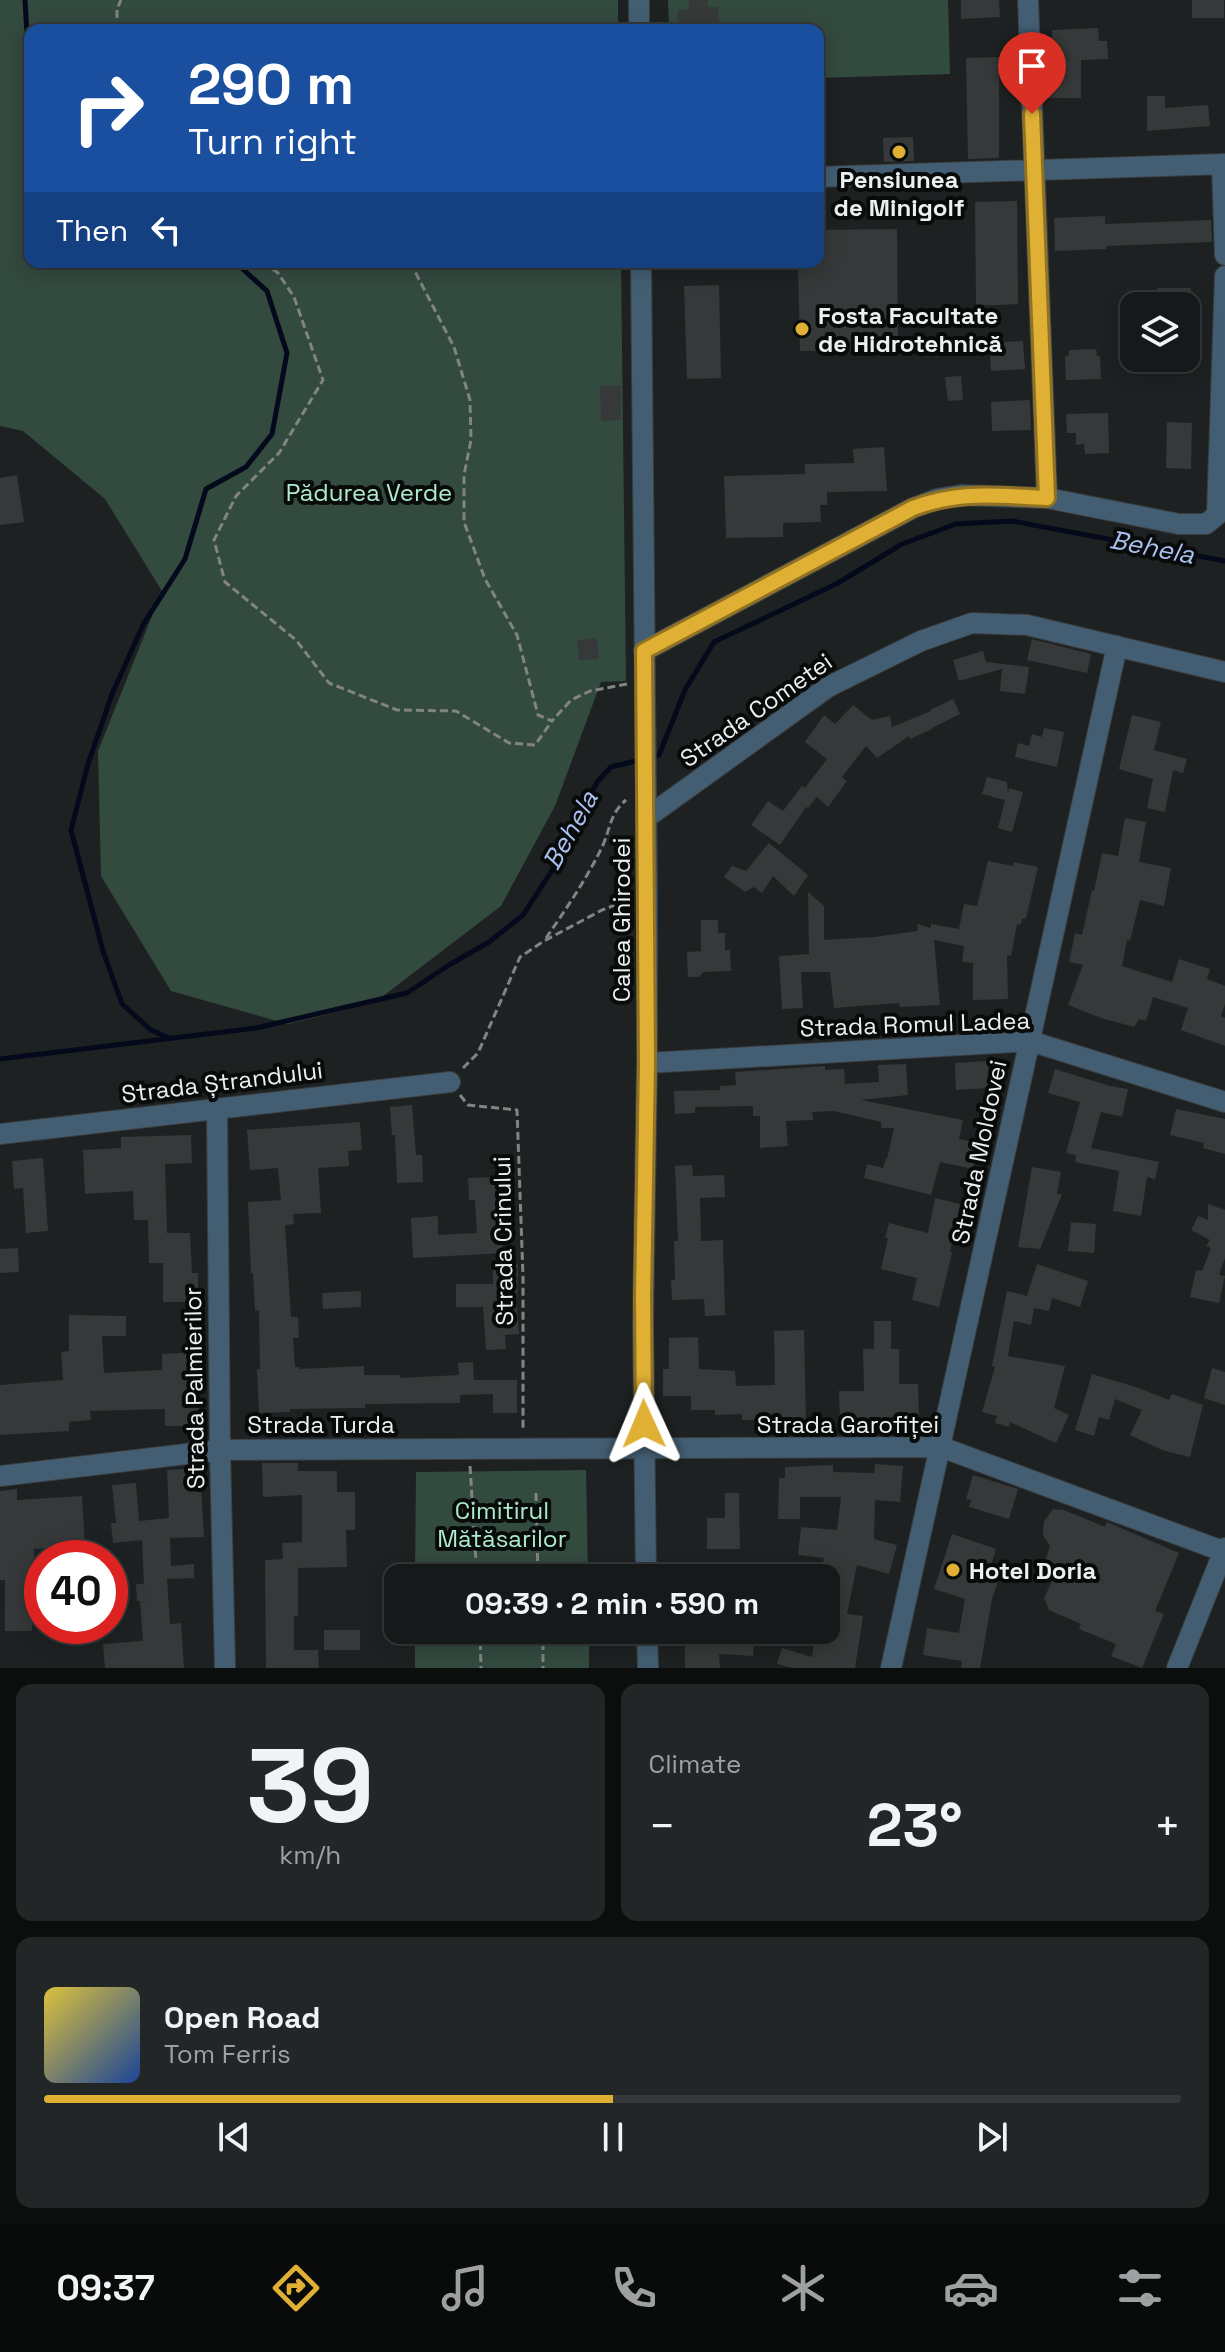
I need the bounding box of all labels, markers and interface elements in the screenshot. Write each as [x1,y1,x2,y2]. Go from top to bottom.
pin [998,32,1066,114]
icon: arrive [1010,44,1054,88]
text: 290 m [188,49,354,120]
icon: right [56,56,160,160]
text: Turn right [188,119,357,165]
marker: Pensiunea de Minigolf [890,143,908,161]
place label: Pensiunea de Minigolf [834,164,964,223]
icon: left [144,208,188,252]
text: Then [56,211,128,250]
map controls [1120,292,1200,372]
button: layers [1120,292,1200,372]
place label: Fosta Facultate de Hidrotehnică [818,300,1002,359]
marker: Fosta Facultate de Hidrotehnică [793,320,811,338]
park label: Pădurea Verde [286,477,452,508]
water label: Behela [1107,522,1198,572]
street label: Strada Cometei [674,646,838,774]
water label: Behela [534,784,606,876]
street label: Calea Ghirodei [606,838,637,1002]
street label: Strada Romul Ladea [799,1004,1031,1044]
street label: Strada Ștrandului [119,1054,325,1110]
street label: Strada Moldovei [944,1057,1014,1247]
street label: Strada Crinului [486,1156,520,1326]
street label: Strada Palmierilor [177,1286,211,1490]
position arrow [602,1382,686,1466]
street label: Strada Turda [247,1409,395,1440]
street label: Strada Garofiței [757,1409,939,1440]
park label: Cimitirul Mătăsarilor [437,1495,567,1554]
speed limit sign: 40 [24,1540,128,1644]
place label: Hotel Doria [969,1555,1096,1586]
marker: Hotel Doria [944,1561,962,1579]
text: 09:39 · 2 min · 590 m [465,1584,759,1623]
text: 39 [246,1720,374,1852]
text: Climate [649,1747,741,1781]
text: 23° [867,1787,963,1864]
text: − [649,1798,676,1854]
text: + [1154,1798,1181,1854]
text: km/h [279,1838,341,1872]
text: Open Road [164,1998,320,2037]
text: Tom Ferris [164,2037,291,2071]
icon: previous [212,2115,256,2159]
icon: pause [591,2115,635,2159]
icon: next [970,2115,1014,2159]
icon: directions [268,2260,324,2316]
icon: music [437,2260,493,2316]
icon: phone [606,2260,662,2316]
icon: climate [775,2260,831,2316]
icon: car [943,2260,999,2316]
icon: filters [1112,2260,1168,2316]
text: 09:37 [56,2265,155,2311]

